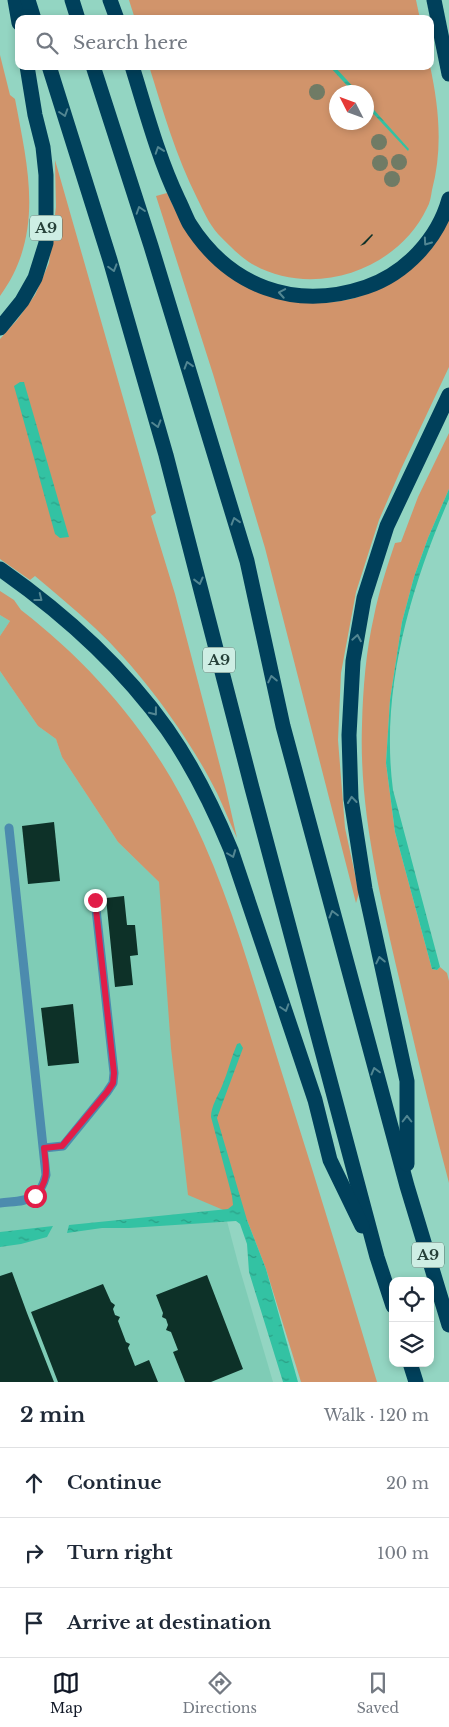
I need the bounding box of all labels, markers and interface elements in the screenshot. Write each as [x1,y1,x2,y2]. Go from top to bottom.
search box [15,15,434,70]
icon: search [33,29,61,57]
text: Search here [73,31,188,54]
north arrow [329,85,374,130]
one-way arrow [58,108,68,116]
one-way arrow [155,146,165,155]
one-way arrow [135,206,145,215]
road number: A9 [30,216,62,240]
one-way arrow [424,236,433,246]
one-way arrow [107,263,117,271]
one-way arrow [277,288,286,298]
one-way arrow [183,361,193,370]
one-way arrow [152,419,162,428]
one-way arrow [230,517,240,525]
one-way arrow [193,577,204,585]
one-way arrow [33,593,42,601]
one-way arrow [352,633,362,642]
road number: A9 [203,648,235,672]
one-way arrow [267,674,278,683]
one-way arrow [148,706,157,716]
one-way arrow [347,795,358,803]
one-way arrow [226,849,236,858]
route end [84,889,107,912]
one-way arrow [328,910,339,919]
one-way arrow [376,955,386,964]
one-way arrow [279,1003,289,1011]
one-way arrow [371,1067,381,1076]
one-way arrow [402,1115,412,1123]
route start [24,1185,47,1208]
road number: A9 [412,1242,444,1268]
map controls [389,1277,434,1367]
button: locate [389,1277,434,1322]
button: layers [389,1322,434,1367]
text: 2 min [20,1402,85,1428]
text: Walk · 120 m [324,1405,429,1425]
icon: ahead [20,1469,48,1497]
text: Continue [67,1471,162,1494]
text: 20 m [386,1473,429,1493]
icon: right [20,1539,48,1567]
text: Turn right [67,1541,173,1564]
text: 100 m [377,1543,429,1563]
icon: arrive [20,1609,48,1637]
text: Arrive at destination [67,1611,271,1634]
tab: Map [50,1669,83,1717]
tab: Directions [182,1669,257,1717]
tab: Saved [357,1669,399,1717]

